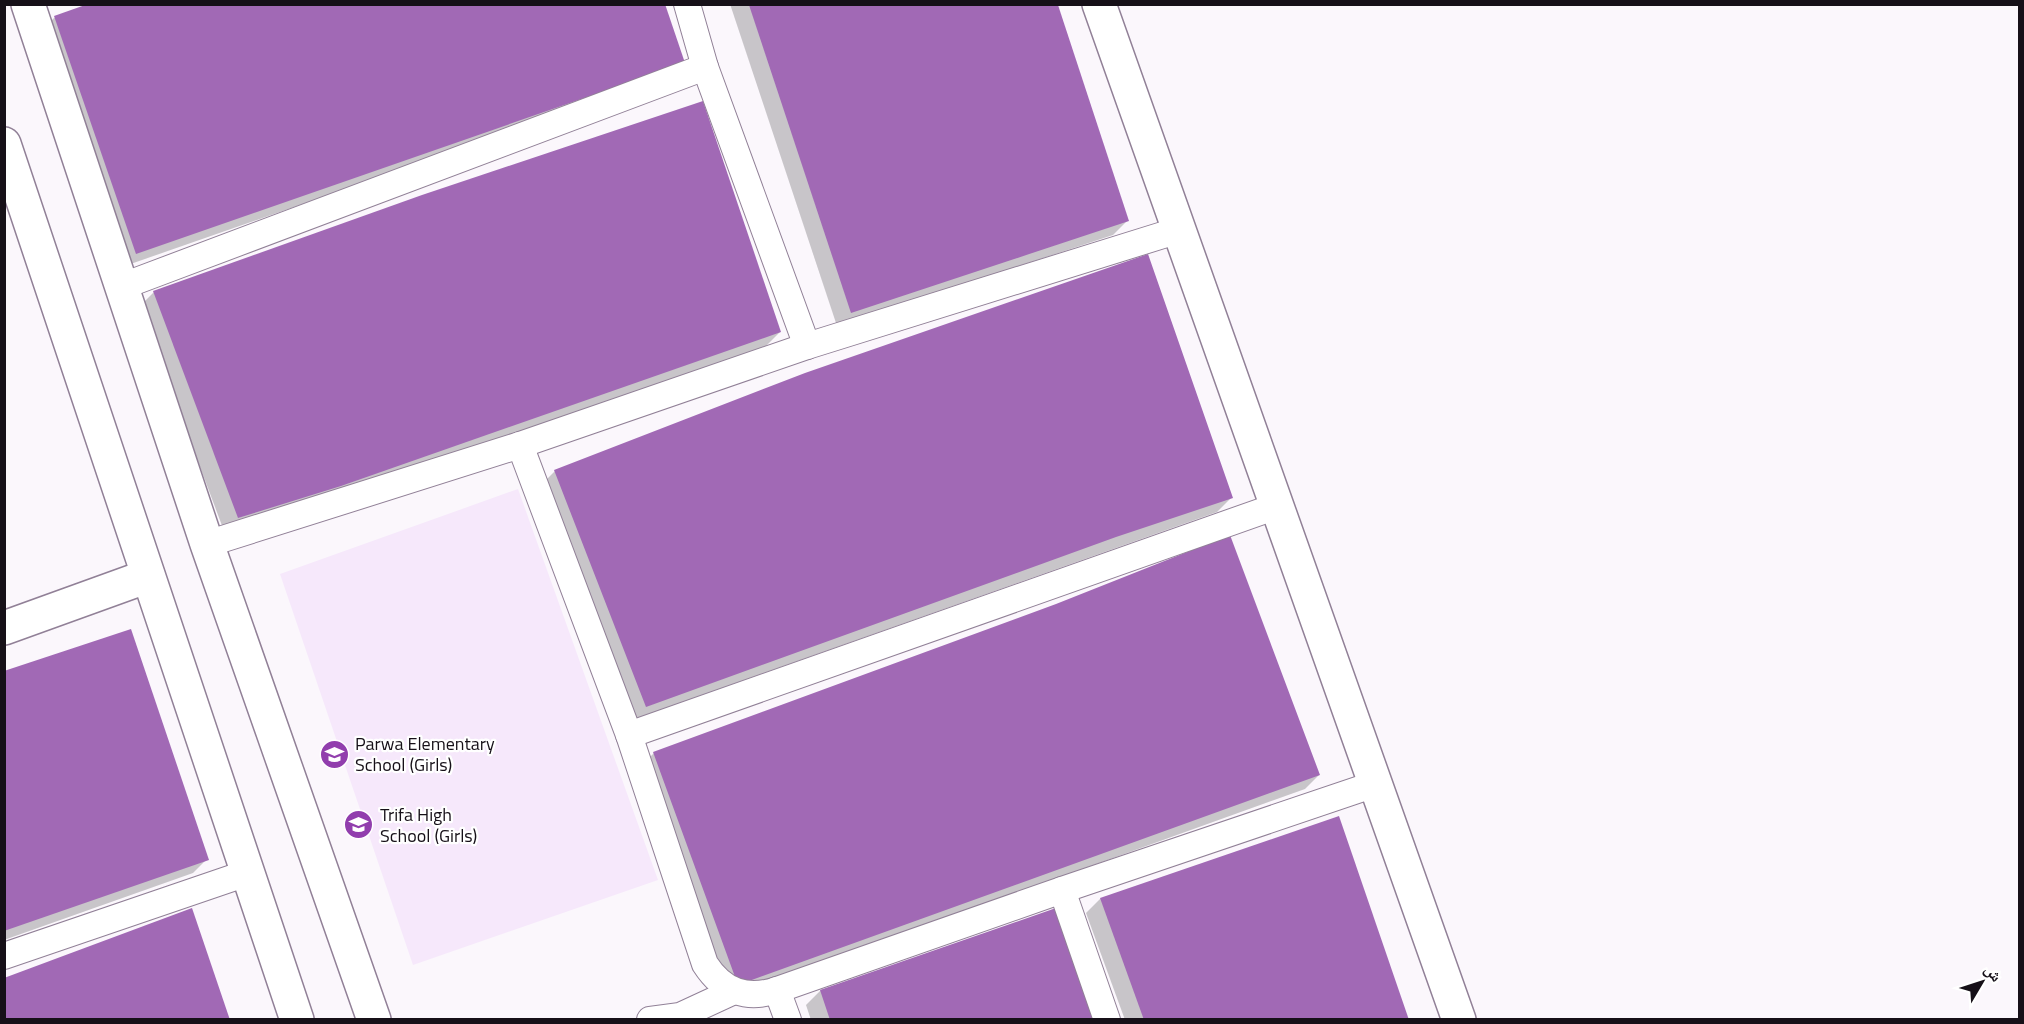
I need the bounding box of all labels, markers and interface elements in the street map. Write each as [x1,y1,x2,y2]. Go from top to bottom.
place label: Parwa Elementary School (Girls) [355,730,495,778]
school or university icon: Parwa Elementary School (Girls) [318,738,350,770]
place label: Trifa High School (Girls) [380,801,477,849]
school or university icon: Trifa High School (Girls) [343,809,375,841]
north arrow [1952,952,2012,1012]
text: ش [1979,958,2008,987]

